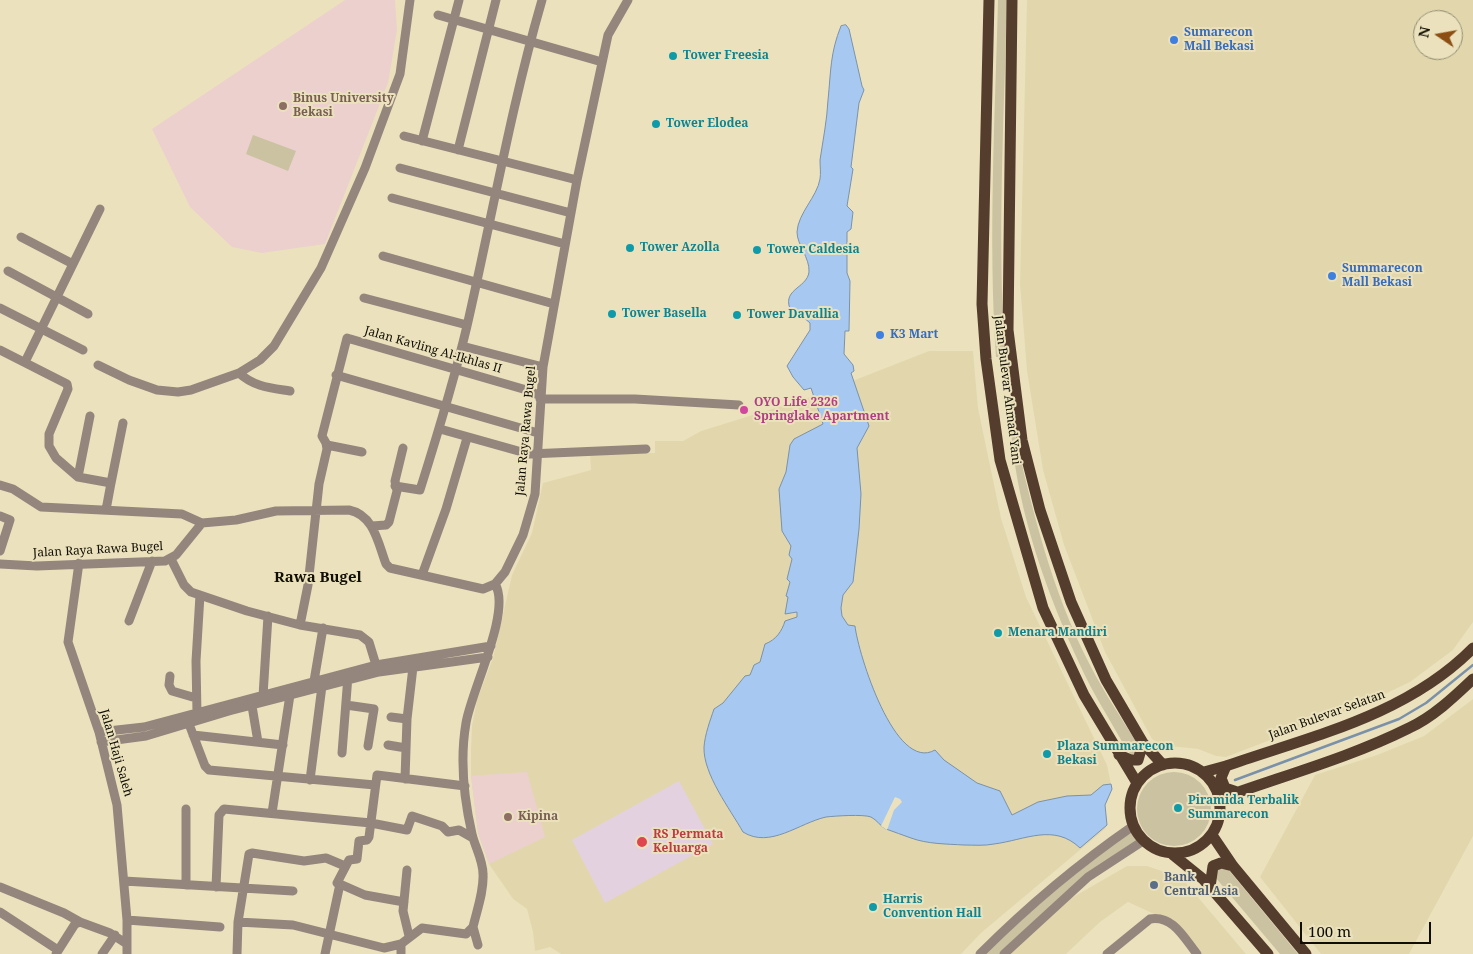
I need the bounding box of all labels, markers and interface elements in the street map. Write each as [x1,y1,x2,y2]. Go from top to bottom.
north arrow [1413,10,1463,60]
text: N [1413,25,1434,39]
place label: Sumarecon Mall Bekasi [1184,26,1254,54]
marker: Sumarecon Mall Bekasi [1168,34,1180,46]
place label: Tower Freesia [683,49,769,63]
marker: Tower Freesia [667,50,679,62]
place label: Binus University Bekasi [293,92,394,120]
marker: Binus University Bekasi [277,100,289,112]
place label: Tower Elodea [666,117,749,131]
marker: Tower Elodea [650,118,662,130]
place label: Tower Azolla [640,241,720,255]
marker: Tower Azolla [624,242,636,254]
place label: Tower Caldesia [767,243,860,257]
marker: Tower Caldesia [751,244,763,256]
place label: Summarecon Mall Bekasi [1342,262,1423,290]
marker: Summarecon Mall Bekasi [1326,270,1338,282]
place label: Tower Basella [622,307,707,321]
marker: Tower Basella [606,308,618,320]
place label: Tower Davallia [747,308,839,322]
marker: Tower Davallia [731,309,743,321]
street label: Jalan Bulevar Ahmad Yani [991,315,1023,465]
street label: Jalan Kavling Al-Ikhlas II [363,323,503,377]
place label: K3 Mart [890,328,938,342]
marker: K3 Mart [874,329,886,341]
street label: Jalan Raya Rawa Bugel [513,365,539,497]
place label: OYO Life 2326 Springlake Apartment [754,396,889,424]
marker: OYO Life 2326 Springlake Apartment [738,404,750,416]
street label: Jalan Raya Rawa Bugel [33,539,163,561]
district label: Rawa Bugel [274,569,362,587]
place label: Menara Mandiri [1008,626,1107,640]
marker: Menara Mandiri [992,627,1004,639]
street label: Jalan Bulevar Selatan [1267,687,1387,743]
street label: Jalan Haji Saleh [97,708,135,798]
place label: Plaza Summarecon Bekasi [1057,740,1173,768]
marker: Plaza Summarecon Bekasi [1041,748,1053,760]
place label: Piramida Terbalik Summarecon [1188,794,1299,822]
marker: Piramida Terbalik Summarecon [1172,802,1184,814]
place label: Kipina [518,810,558,824]
marker: Kipina [502,811,514,823]
place label: RS Permata Keluarga [653,828,723,856]
marker: RS Permata Keluarga [635,835,649,849]
place label: Bank Central Asia [1164,871,1239,899]
marker: Bank Central Asia [1148,879,1160,891]
place label: Harris Convention Hall [883,893,982,921]
marker: Harris Convention Hall [867,901,879,913]
scale bar [1303,912,1434,944]
text: 100 m [1308,921,1351,941]

